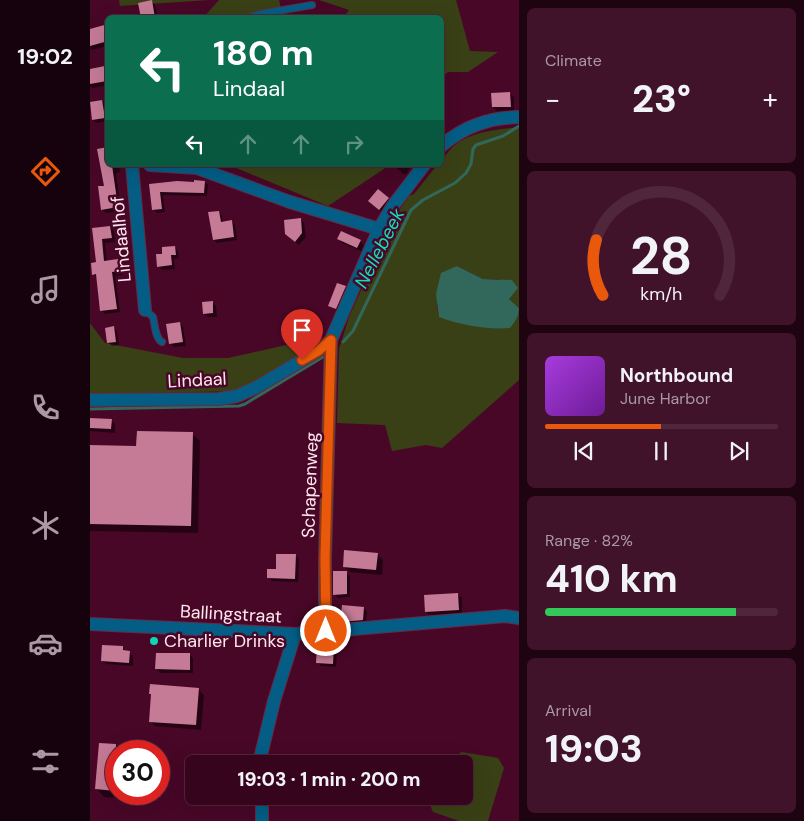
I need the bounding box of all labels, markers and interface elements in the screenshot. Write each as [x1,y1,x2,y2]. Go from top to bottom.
text: 180 m [213,30,314,76]
icon: left [130,35,195,100]
text: 19:02 [17,42,73,71]
text: Climate [545,50,602,71]
text: Lindaal [213,74,285,103]
text: 23° [632,74,691,124]
text: − [545,81,560,118]
text: + [763,81,778,118]
icon: left [181,130,209,158]
icon: ahead [234,130,262,158]
icon: ahead [287,130,315,158]
icon: right [340,130,368,158]
icon: directions [28,154,63,189]
street label: Lindaalhof [105,195,137,283]
water label: Nellebeek [349,204,410,292]
text: 28 [630,222,693,290]
icon: music [28,272,63,307]
text: km/h [640,282,683,306]
pin [281,309,323,360]
icon: arrive [288,316,316,344]
text: Northbound [620,363,733,388]
street label: Lindaal [167,366,227,394]
text: June Harbor [620,388,711,409]
icon: phone [28,390,63,425]
street label: Schapenweg [296,431,324,539]
icon: previous [570,437,598,465]
icon: pause [647,437,675,465]
icon: next [725,437,753,465]
icon: climate [28,508,63,543]
text: Range · 82% [545,530,633,551]
text: 410 km [545,554,678,604]
street label: Ballingstraat [179,599,283,629]
position arrow [299,604,351,656]
icon: car [28,626,63,661]
place label: Charlier Drinks [164,629,285,653]
marker: Charlier Drinks [148,635,160,647]
text: Arrival [545,700,592,721]
text: 19:03 [545,724,643,774]
speed limit sign: 30 [105,740,170,805]
icon: filters [28,744,63,779]
text: 19:03 · 1 min · 200 m [238,767,420,792]

